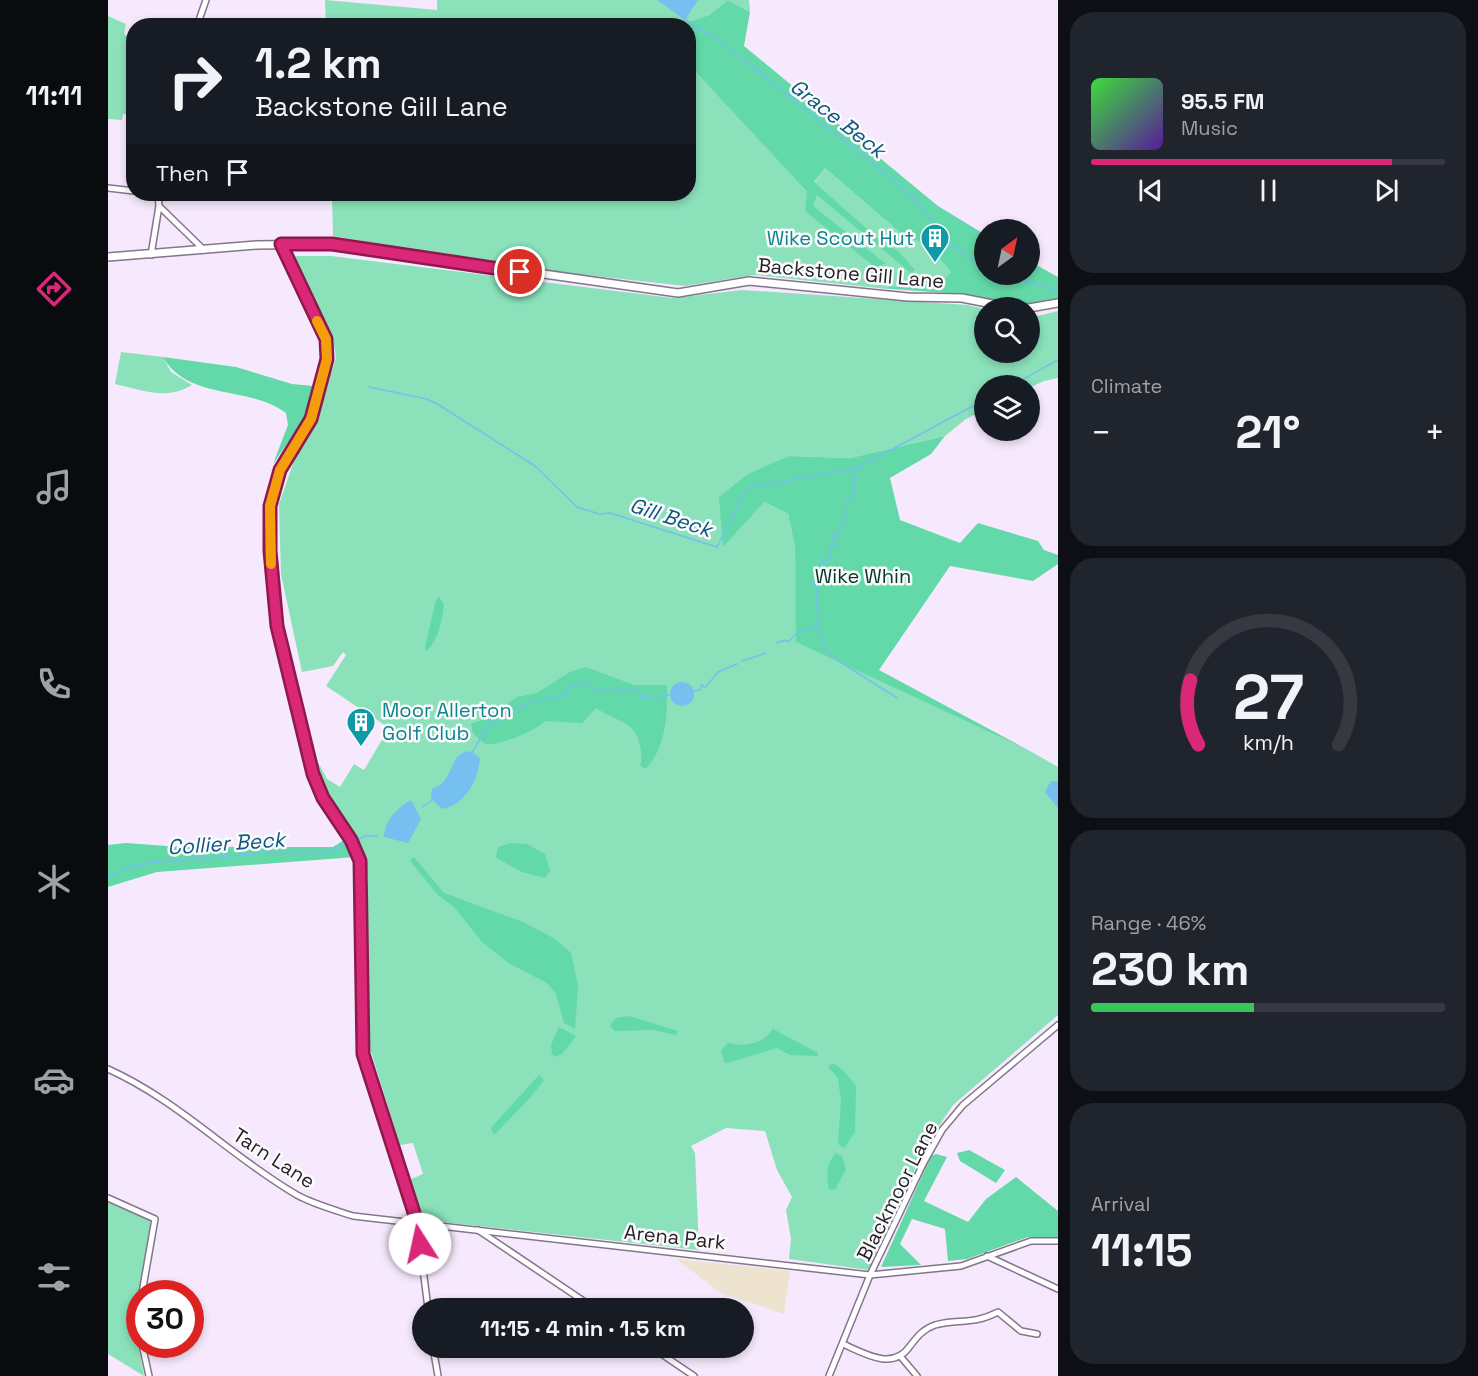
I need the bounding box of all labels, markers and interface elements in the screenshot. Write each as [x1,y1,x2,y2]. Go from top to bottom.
text: 1.2 km [255,37,382,90]
icon: right [156,42,234,120]
water label: Grace Beck [785,72,893,165]
text: 11:11 [26,78,82,113]
text: 95.5 FM [1181,87,1264,115]
text: Backstone Gill Lane [255,89,508,124]
text: Music [1181,115,1238,141]
icon: arrive [221,156,254,189]
text: Then [156,159,209,187]
icon: previous [1134,174,1167,207]
icon: pause [1252,174,1285,207]
icon: next [1370,174,1403,207]
north arrow [974,219,1040,285]
map controls [974,219,1040,441]
building icon: Wike Scout Hut [919,222,951,264]
place label: Wike Scout Hut [767,225,914,251]
pin [494,246,545,297]
street label: Backstone Gill Lane [757,252,945,294]
icon: arrive [503,255,536,288]
icon: directions [33,268,75,310]
button: search [974,297,1040,363]
text: Climate [1091,373,1162,399]
button: layers [974,375,1040,441]
text: 21° [1236,404,1300,461]
text: − [1091,412,1111,454]
text: + [1425,412,1445,454]
icon: music [33,466,75,508]
water label: Gill Beck [626,491,718,544]
park label: Wike Whin [815,563,911,589]
text: 27 [1232,658,1304,737]
icon: phone [33,663,75,705]
place label: Moor Allerton Golf Club [382,697,512,746]
building icon: Moor Allerton Golf Club [345,706,377,748]
text: km/h [1242,729,1294,756]
water label: Collier Beck [166,825,288,861]
icon: climate [33,861,75,903]
text: Range · 46% [1091,910,1206,936]
text: 230 km [1091,941,1250,998]
icon: car [33,1059,75,1101]
street label: Blackmoor Lane [851,1117,943,1265]
street label: Tarn Lane [228,1122,320,1194]
text: Arrival [1091,1191,1150,1217]
position arrow [388,1212,452,1276]
street label: Arena Park [623,1219,727,1255]
text: 11:15 [1091,1222,1192,1279]
icon: filters [33,1256,75,1298]
speed limit sign: 30 [126,1280,204,1358]
text: 11:15 · 4 min · 1.5 km [480,1314,686,1342]

